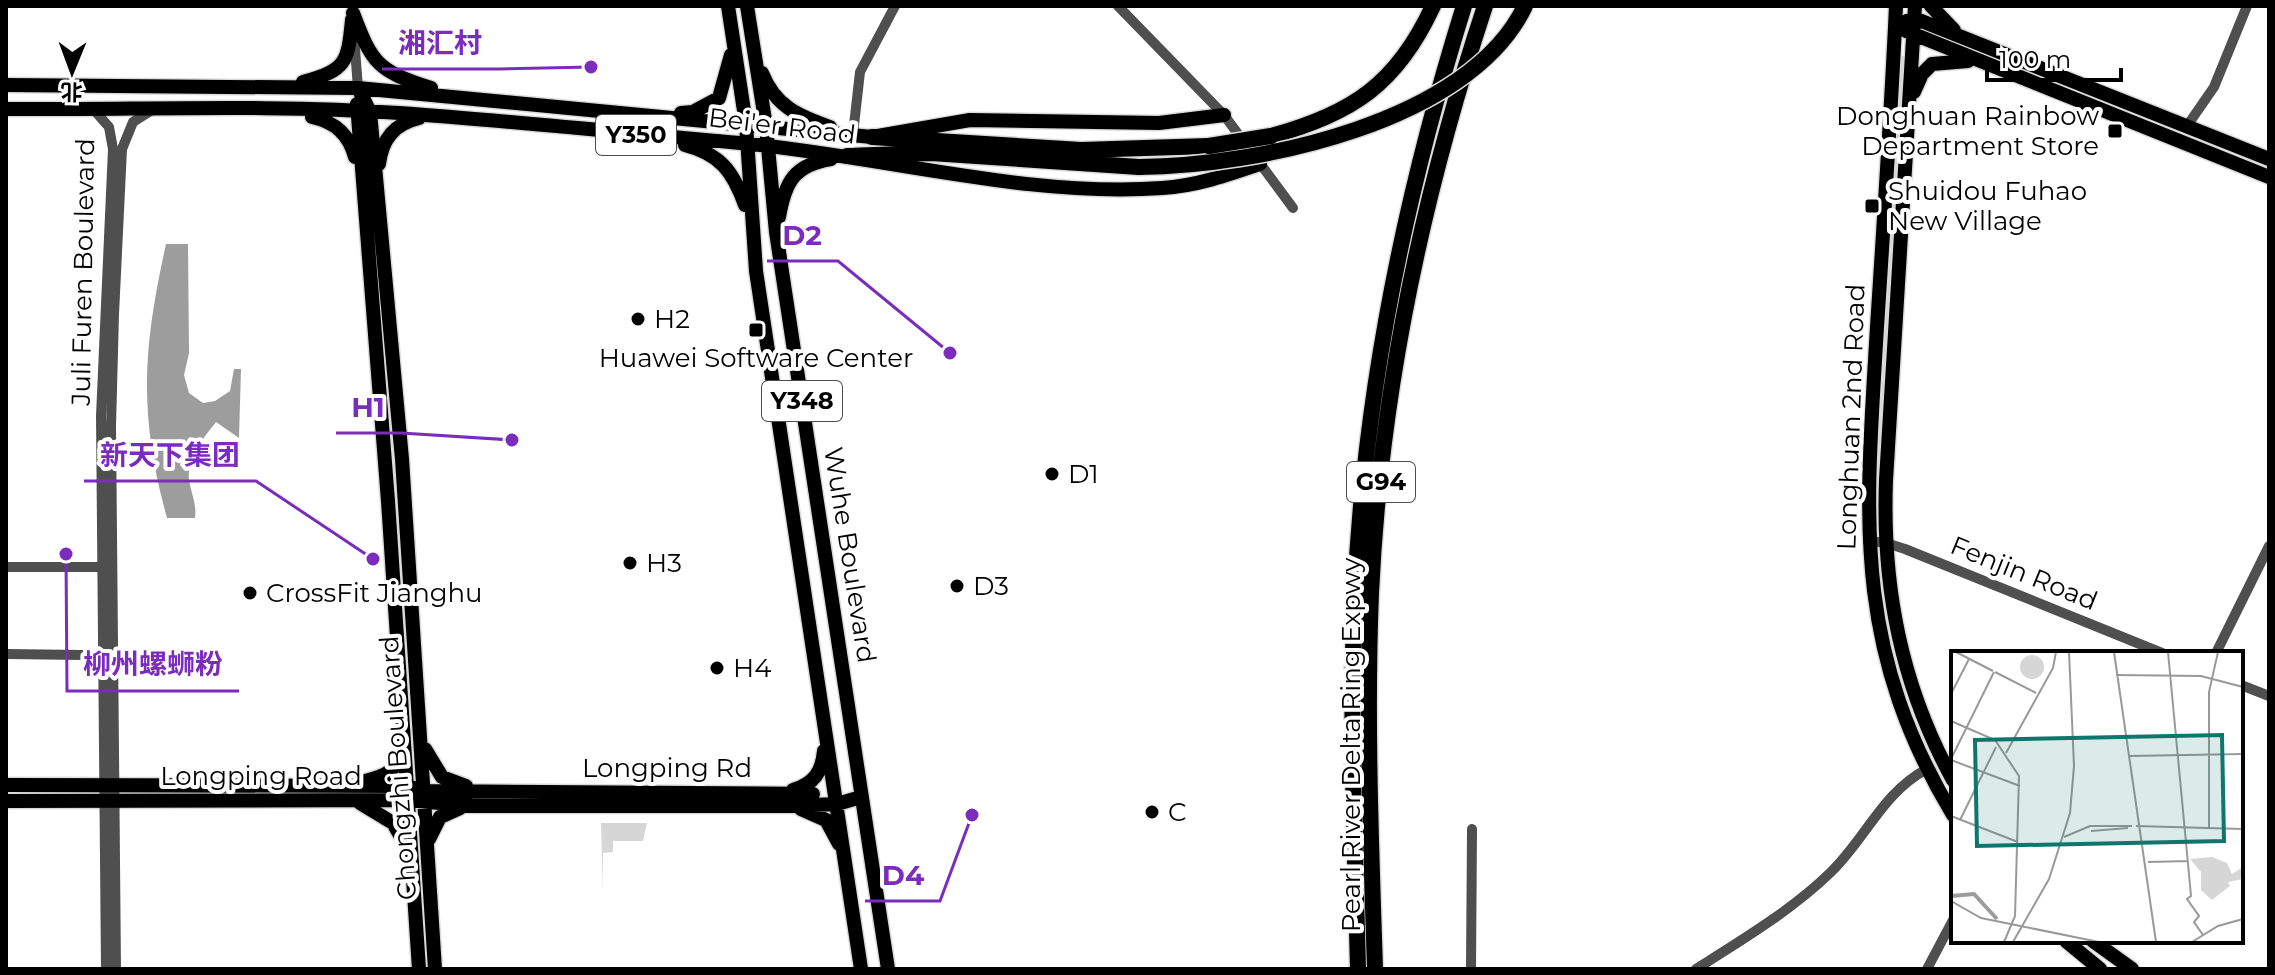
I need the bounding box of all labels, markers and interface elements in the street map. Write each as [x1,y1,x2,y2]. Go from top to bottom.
callout: 湘汇村 [382,17,498,69]
text: 湘汇村 [398,26,482,60]
north arrow [32,32,112,112]
scale bar [1987,32,2121,82]
text: 100 m [1999,45,2071,74]
text: 北 [60,78,83,105]
place label: Donghuan Rainbow Department Store [1836,100,2099,162]
street label: Bei'er Road [707,101,857,151]
road number: Y350 [596,115,676,155]
marker: Donghuan Rainbow Department Store [2106,122,2124,140]
street label: Juli Furen Boulevard [65,138,101,407]
place label: Shuidou Fuhao New Village [1888,175,2087,237]
marker: Shuidou Fuhao New Village [1863,197,1881,215]
callout: D2 [767,209,838,261]
text: D2 [782,218,822,252]
street label: Longhuan 2nd Road [1830,283,1872,551]
place label: H2 [654,303,690,335]
marker: H2 [629,310,647,328]
marker: Huawei Software Center [747,321,765,339]
place label: Huawei Software Center [599,342,913,374]
callout: H1 [336,381,401,433]
road number: Y348 [762,381,842,421]
text: H1 [351,390,385,424]
callout: 新天下集团 [84,429,256,481]
text: 新天下集团 [100,438,240,472]
street label: Wuhe Boulevard [817,445,883,665]
place label: D1 [1068,458,1099,490]
road number: G94 [1347,462,1415,502]
marker: D1 [1043,465,1061,483]
street label: Fenjin Road [1946,529,2102,617]
place label: H3 [646,547,682,579]
marker: H3 [621,554,639,572]
street label: Pearl River Delta Ring Expwy [1335,557,1367,932]
place label: D3 [973,570,1009,602]
place label: CrossFit Jianghu [266,577,483,609]
marker: D3 [948,577,966,595]
marker: CrossFit Jianghu [241,584,259,602]
street label: Chongzhi Boulevard [373,635,423,901]
callout: 柳州螺蛳粉 [67,639,239,691]
text: 柳州螺蛳粉 [83,647,223,681]
inset map [1951,651,2243,943]
place label: H4 [733,652,771,684]
marker: H4 [708,659,726,677]
street label: Longping Rd [582,752,752,784]
street label: Longping Road [160,760,362,792]
place label: C [1168,796,1186,828]
marker: C [1143,803,1161,821]
callout: D4 [865,849,940,901]
text: D4 [882,858,925,892]

